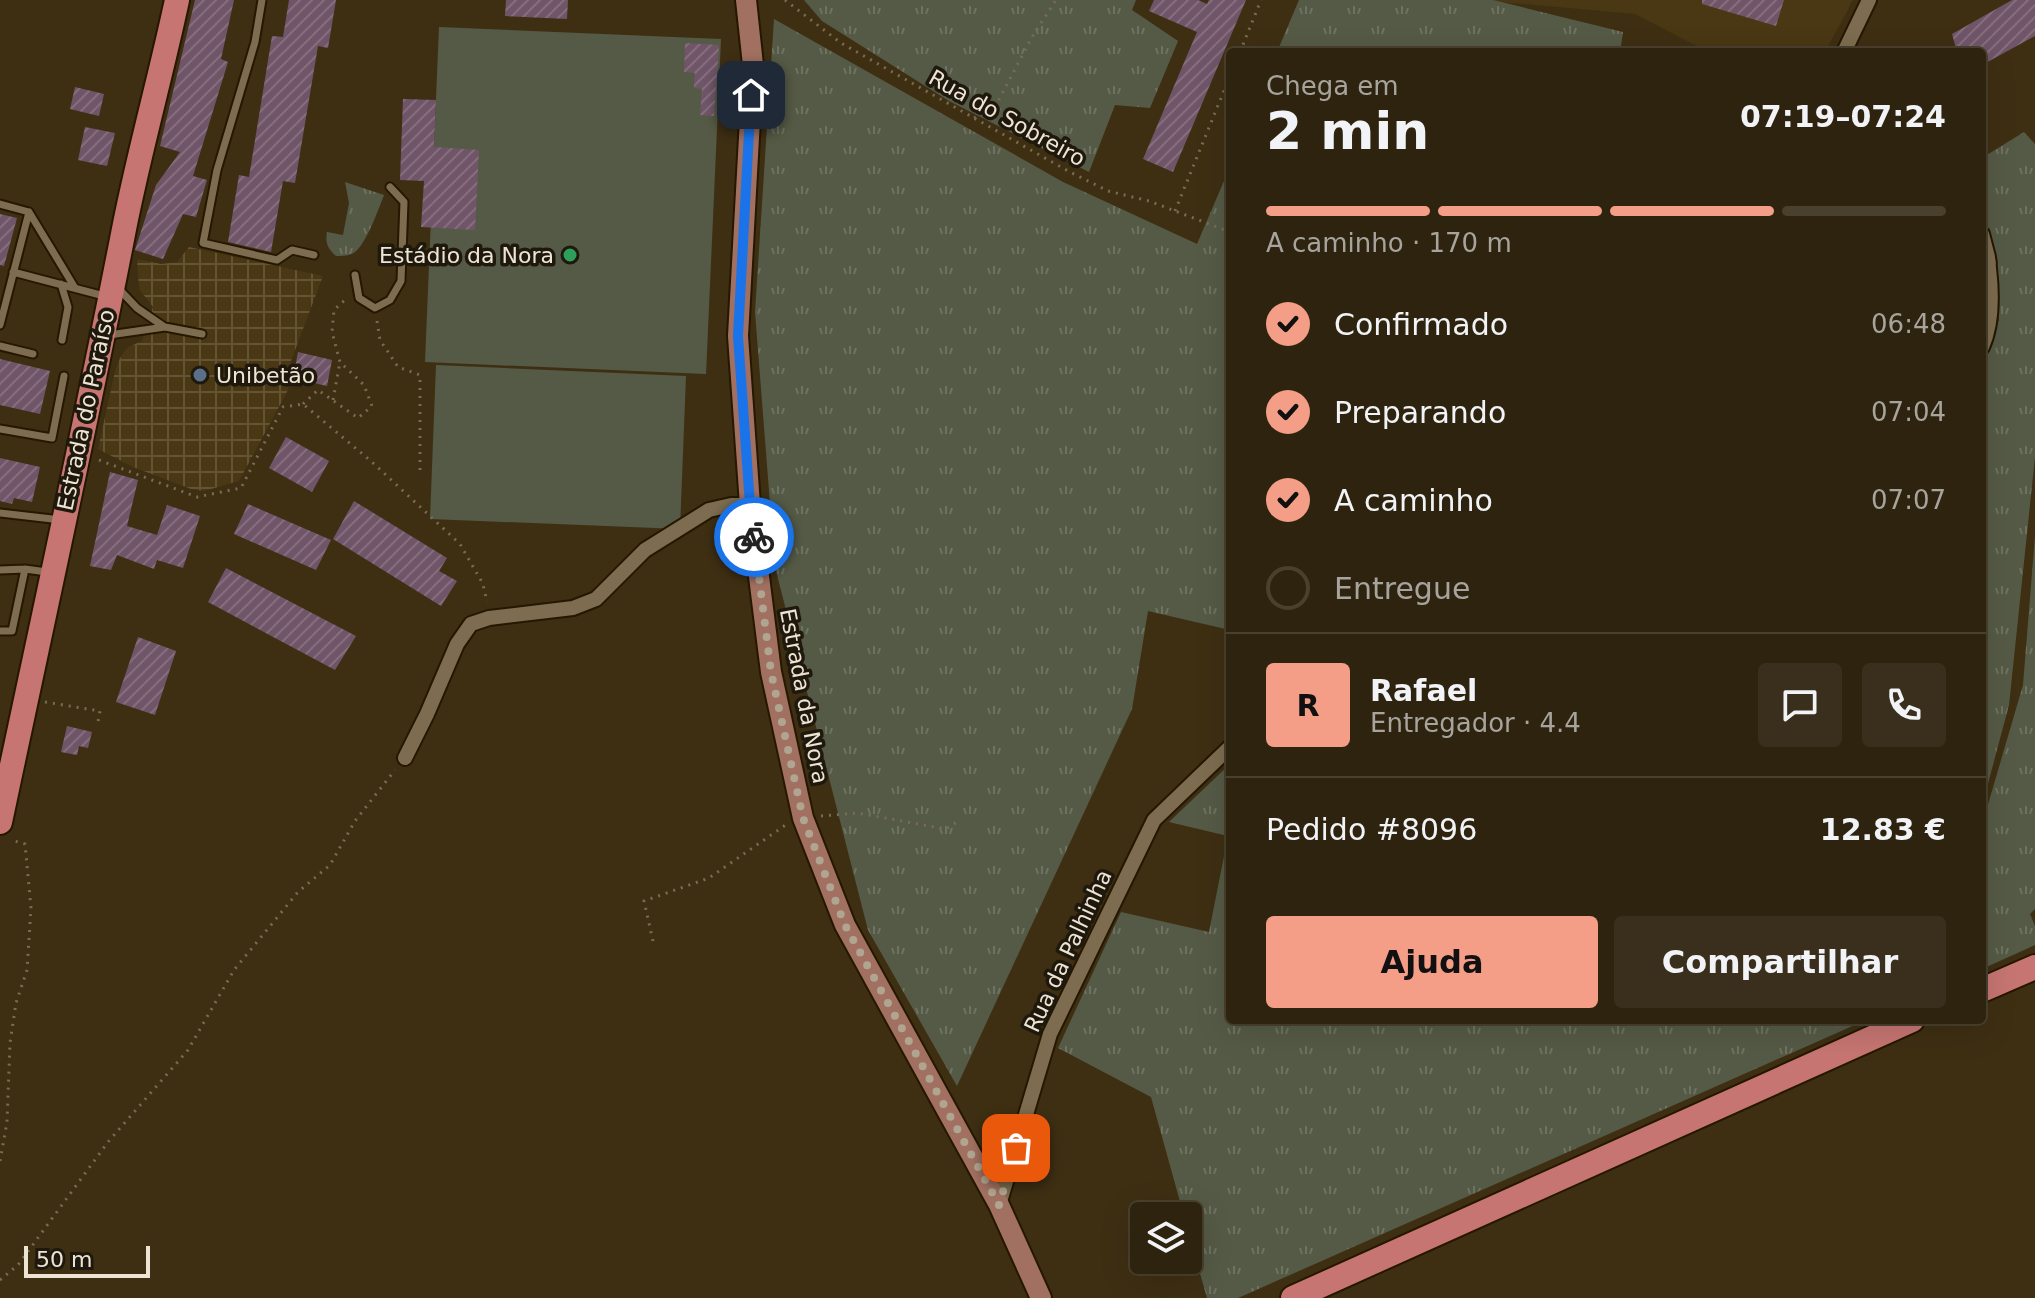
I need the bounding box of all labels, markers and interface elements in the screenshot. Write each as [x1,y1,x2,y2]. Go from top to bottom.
pin [717,61,785,129]
street label: Rua do Sobreiro [925,65,1089,171]
text: Chega em [1266,71,1399,101]
icon: home [729,73,773,117]
text: 07:19–07:24 [1740,99,1946,134]
text: 2 min [1266,101,1429,161]
text: A caminho · 170 m [1266,228,1512,258]
place label: Estádio da Nora [379,243,554,268]
marker: Estádio da Nora [561,246,579,264]
icon: check [1266,302,1310,346]
street label: Estrada do Paraíso [52,307,120,513]
text: Confirmado [1334,307,1508,342]
text: 06:48 [1871,309,1946,339]
place label: Unibetão [216,363,315,388]
marker: Unibetão [191,366,209,384]
icon: check [1266,390,1310,434]
text: Preparando [1334,395,1506,430]
text: 07:04 [1871,397,1946,427]
icon: check [1266,478,1310,522]
text: A caminho [1334,483,1493,518]
text: 07:07 [1871,485,1946,515]
courier [714,497,794,577]
icon: bike [732,515,776,559]
text: Entregue [1334,571,1470,606]
street label: Estrada da Nora [775,606,833,786]
button: chat [1758,663,1842,747]
button: phone [1862,663,1946,747]
text: Rafael [1370,673,1477,708]
text: R [1296,688,1320,723]
text: Entregador · 4.4 [1370,708,1581,738]
text: Pedido #8096 [1266,812,1477,847]
text: 12.83 € [1820,812,1946,847]
street label: Rua da Palhinha [1019,866,1117,1036]
button: Ajuda [1266,916,1598,1008]
button: Compartilhar [1614,916,1946,1008]
pin [982,1114,1050,1182]
icon: bag [994,1126,1038,1170]
map controls [1130,1202,1202,1274]
button: layers [1130,1202,1202,1274]
scale bar [24,1242,150,1278]
text: 50 m [36,1247,92,1272]

